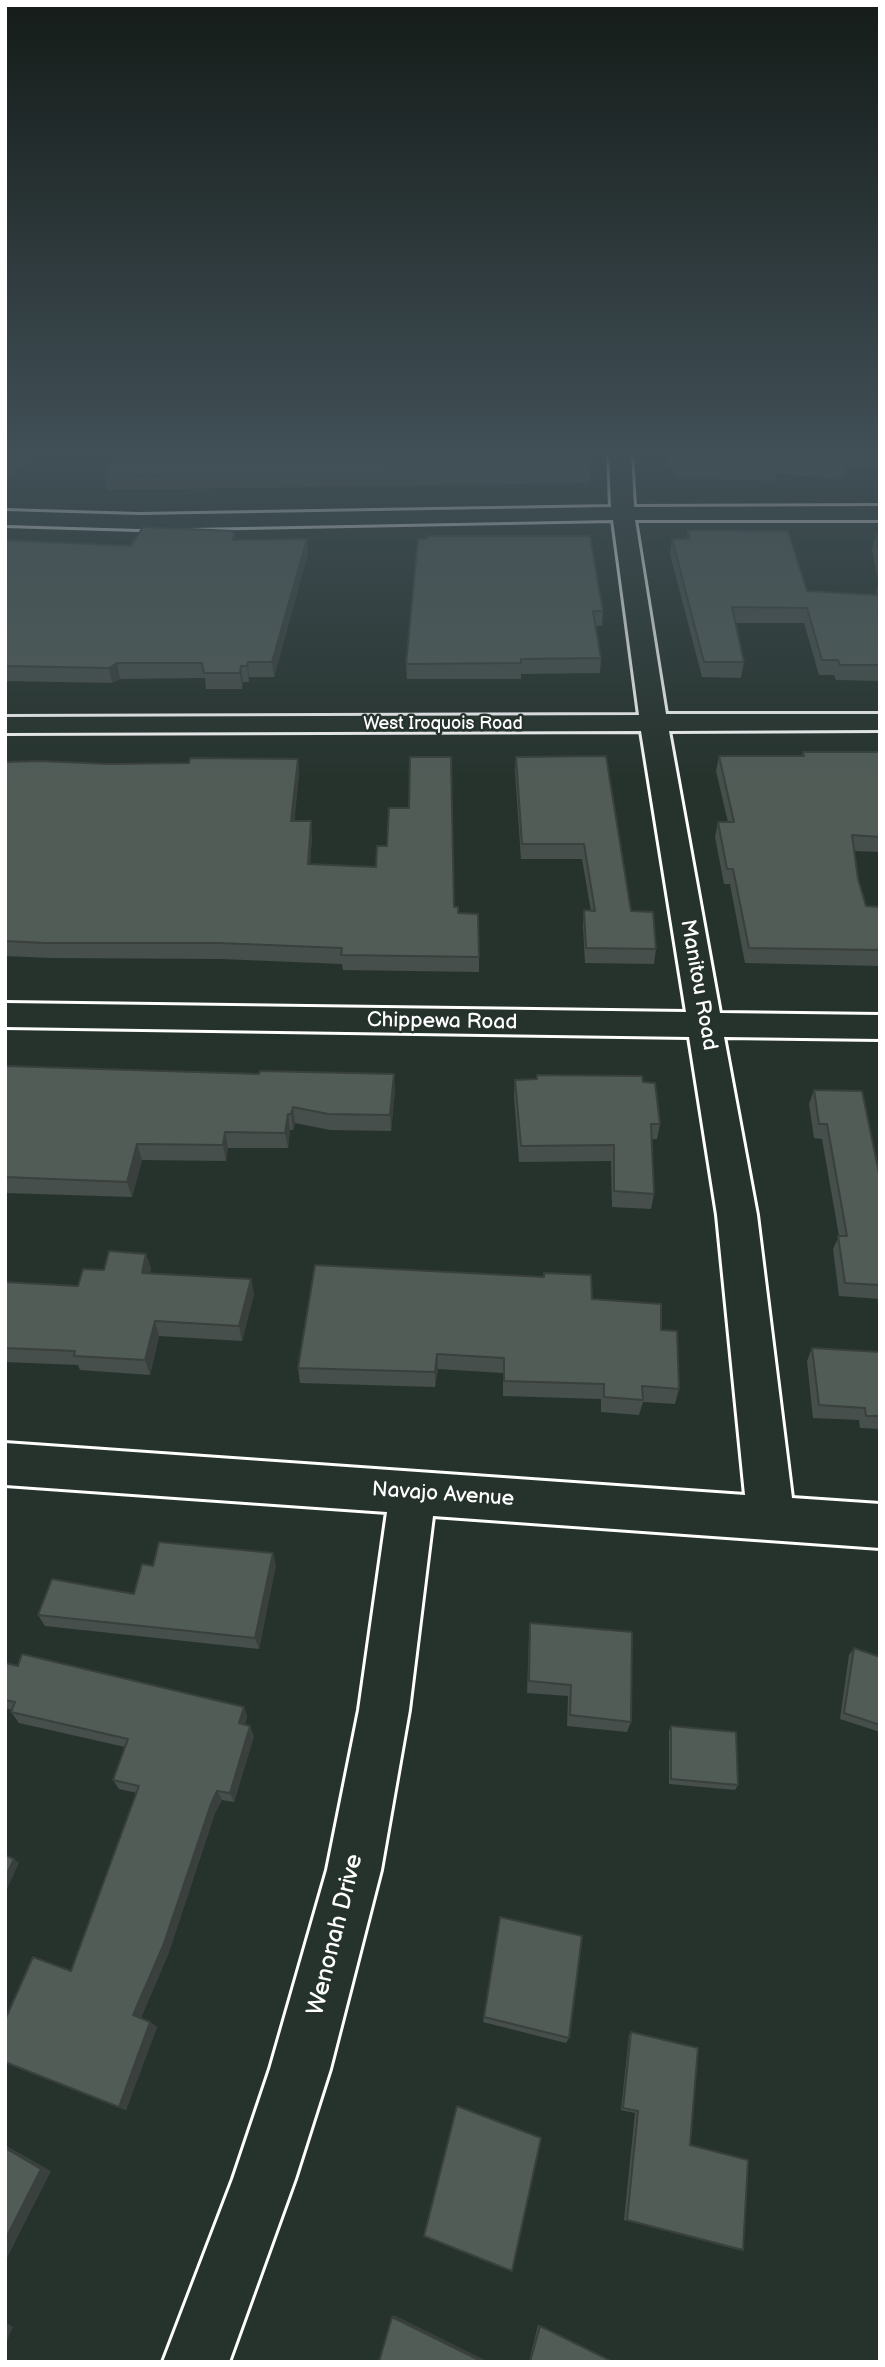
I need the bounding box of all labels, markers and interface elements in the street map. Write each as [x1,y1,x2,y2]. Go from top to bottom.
street label: West Iroquois Road [363,713,523,735]
street label: Manitou Road [674,918,722,1052]
street label: Chippewa Road [367,1008,517,1036]
street label: Navajo Avenue [371,1477,515,1513]
street label: Wenonah Drive [302,1851,370,2019]

